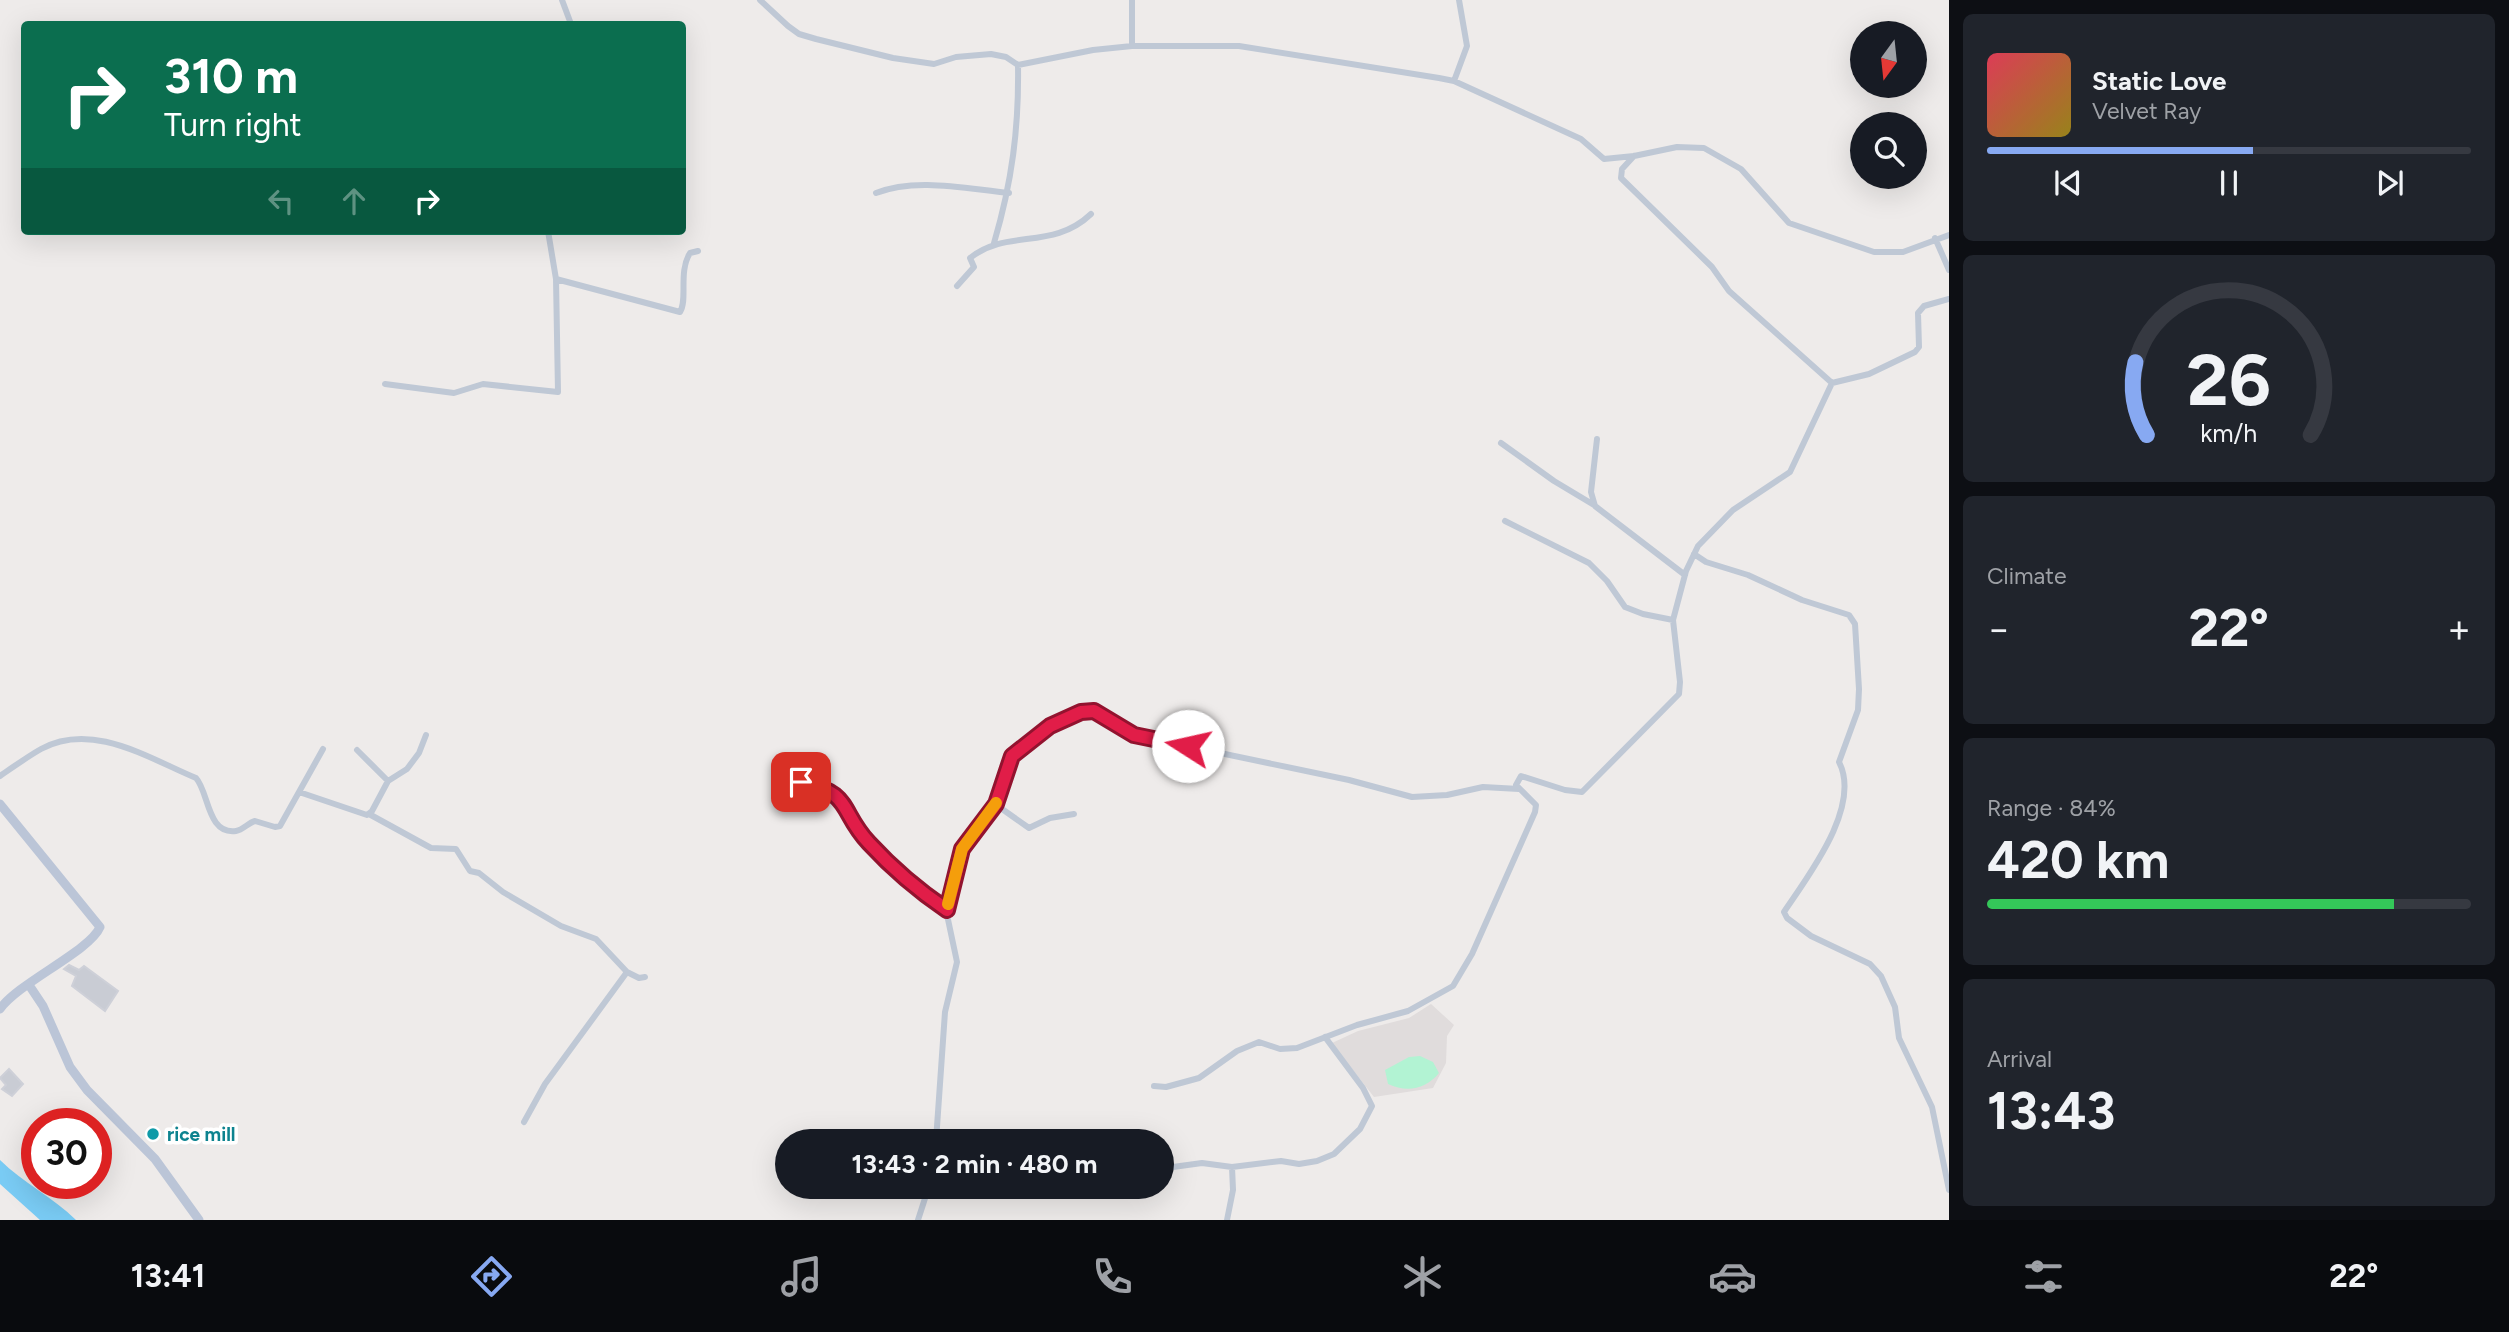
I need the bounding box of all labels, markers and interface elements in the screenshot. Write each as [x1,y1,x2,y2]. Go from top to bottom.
north arrow [1850,21,1927,98]
map controls [1850,21,1927,189]
text: 310 m [164,46,298,105]
icon: right [49,49,140,140]
text: Static Love [2092,65,2226,97]
text: Velvet Ray [2092,97,2201,125]
text: Turn right [164,106,302,144]
button: search [1850,112,1927,189]
icon: previous [2049,164,2087,202]
icon: pause [2210,164,2248,202]
icon: next [2371,164,2409,202]
icon: left [262,182,300,220]
icon: ahead [335,182,373,220]
icon: right [408,182,446,220]
text: 26 [2187,336,2271,423]
text: km/h [2200,418,2258,448]
text: Climate [1987,562,2066,590]
text: 22° [2189,597,2269,659]
text: − [1987,606,2011,652]
text: + [2447,606,2471,652]
position arrow [1151,709,1225,783]
pin [771,752,831,812]
icon: arrive [782,763,820,801]
text: Range · 84% [1987,794,2116,822]
text: 420 km [1987,829,2169,891]
text: Arrival [1987,1045,2052,1073]
text: 13:43 [1987,1080,2115,1142]
speed limit sign: 30 [21,1108,112,1199]
place label: rice mill [167,1123,236,1146]
marker: rice mill [145,1126,161,1142]
text: 13:43 · 2 min · 480 m [851,1148,1098,1180]
icon: directions [467,1252,516,1301]
icon: music [777,1252,826,1301]
icon: phone [1088,1252,1137,1301]
icon: climate [1398,1252,1447,1301]
icon: car [1708,1252,1757,1301]
icon: filters [2019,1252,2068,1301]
text: 13:41 [131,1257,205,1295]
text: 22° [2329,1257,2378,1295]

